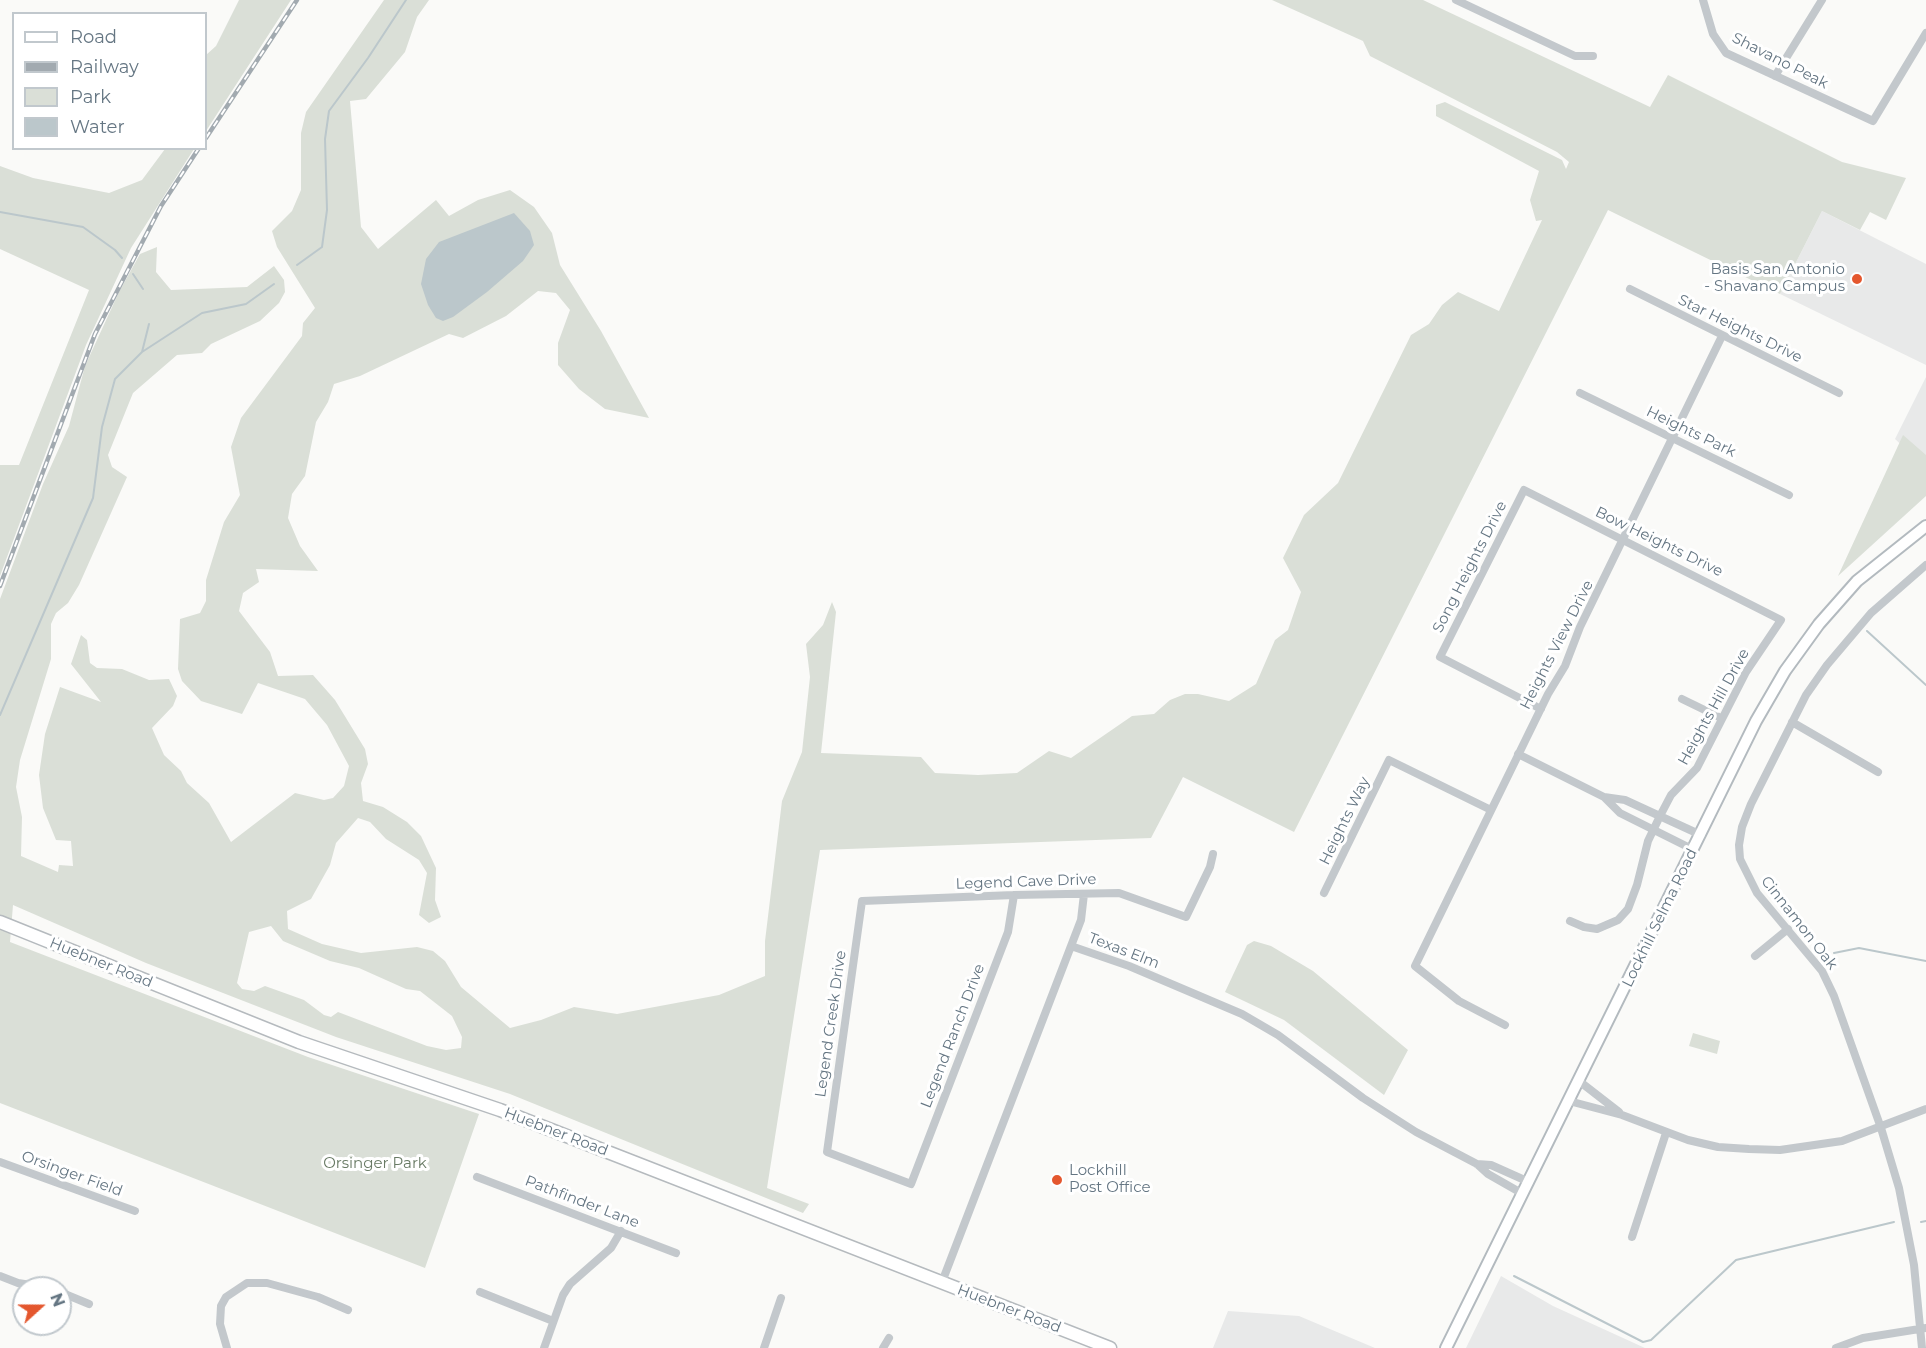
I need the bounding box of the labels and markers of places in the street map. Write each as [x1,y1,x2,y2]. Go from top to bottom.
place label: Basis San Antonio - Shavano Campus [1704,261,1845,296]
marker: Basis San Antonio - Shavano Campus [1850,272,1864,286]
place label: Lockhill Post Office [1069,1162,1150,1197]
marker: Lockhill Post Office [1050,1173,1064,1187]

